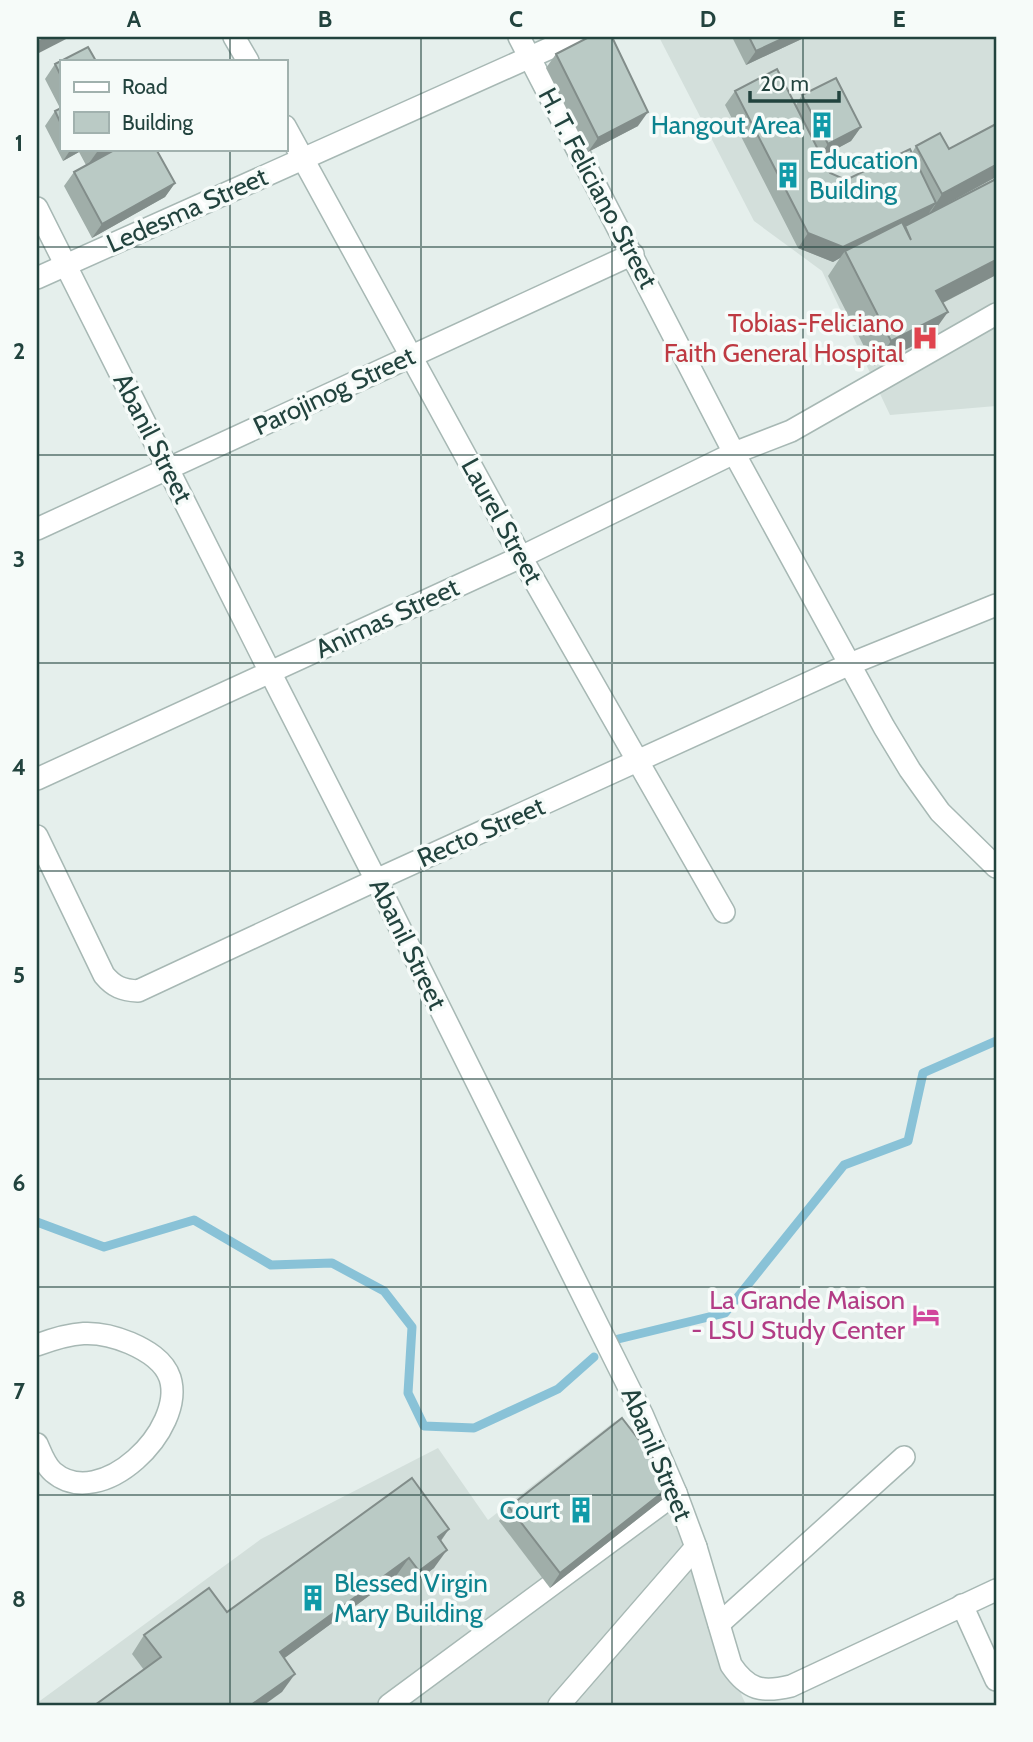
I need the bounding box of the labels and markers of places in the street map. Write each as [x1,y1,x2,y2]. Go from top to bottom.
place label: Hangout Area [651,109,802,141]
building icon: Hangout Area [807,110,837,140]
place label: Education Building [809,144,918,206]
building icon: Education Building [773,160,803,190]
place label: Tobias-Feliciano Faith General Hospital [664,307,904,369]
hospital icon: Tobias-Feliciano Faith General Hospital [910,323,940,353]
place label: La Grande Maison - LSU Study Center [691,1284,906,1346]
hotel icon: La Grande Maison - LSU Study Center [911,1300,941,1330]
place label: Court [499,1494,560,1526]
building icon: Court [566,1495,596,1525]
place label: Blessed Virgin Mary Building [334,1567,488,1629]
building icon: Blessed Virgin Mary Building [298,1583,328,1613]

